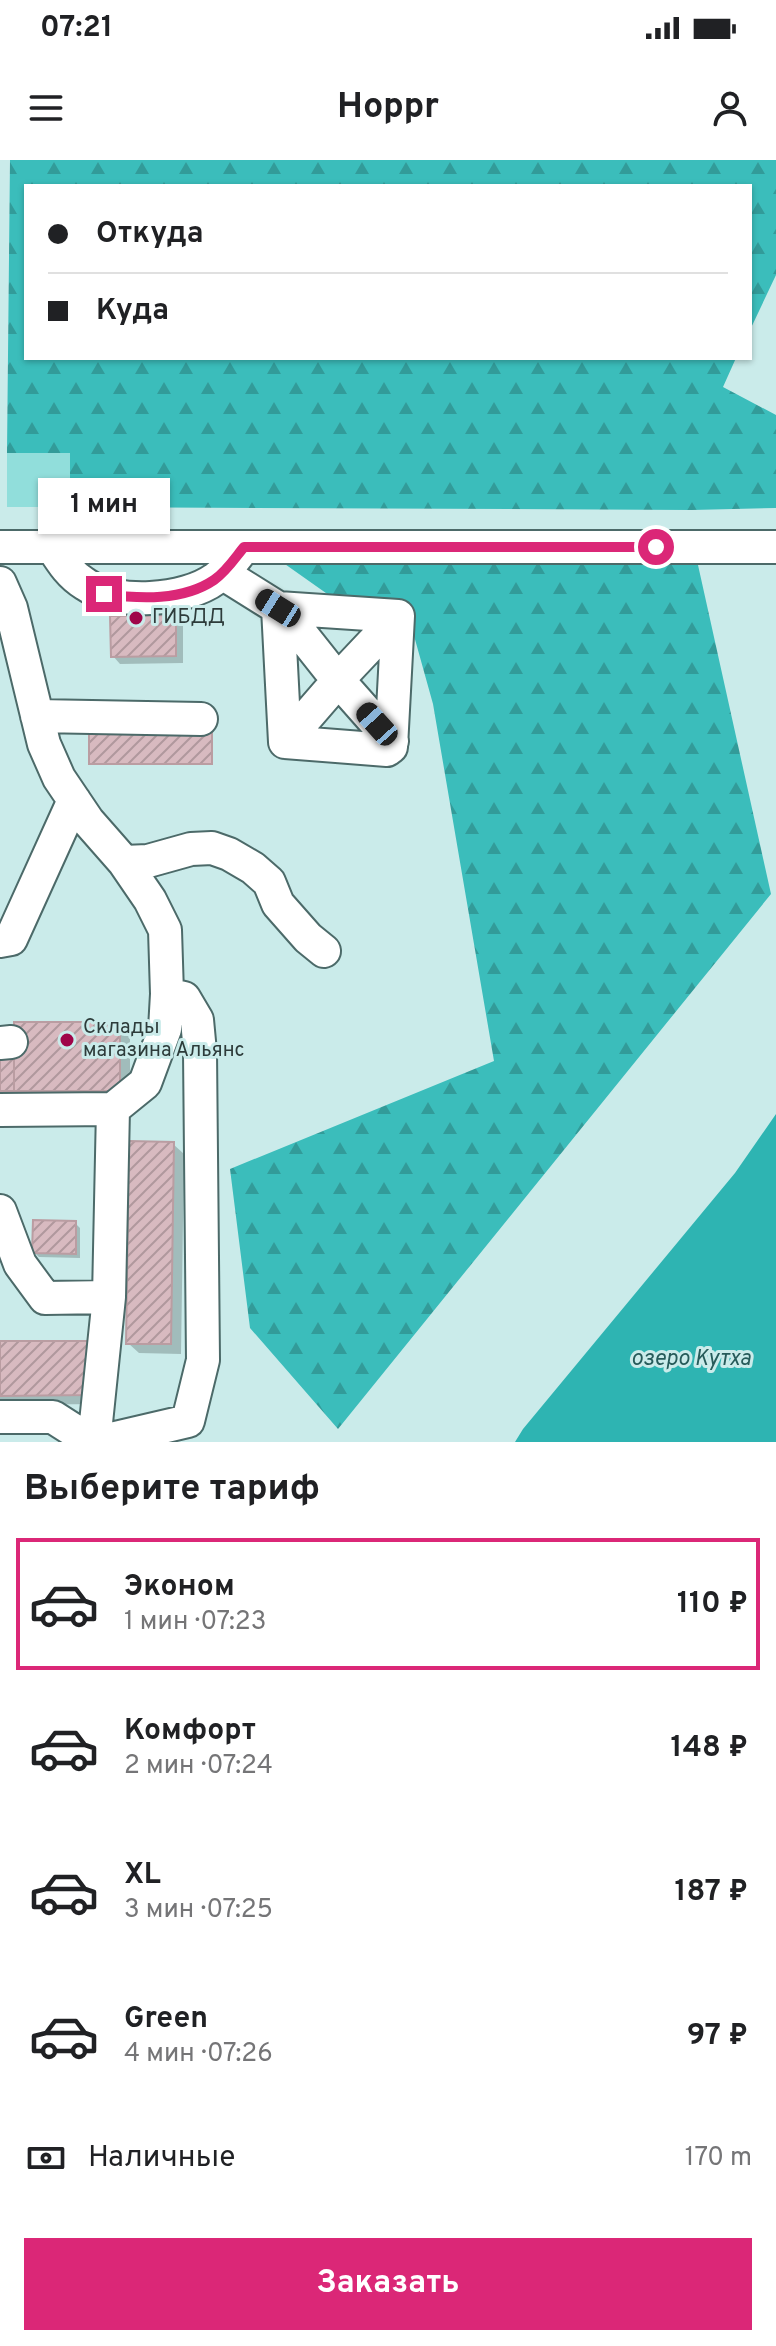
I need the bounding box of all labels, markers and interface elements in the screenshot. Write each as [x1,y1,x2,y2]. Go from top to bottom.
text: 07:21 [40,10,113,47]
text: Hoppr [337,85,439,131]
icon: menu [24,86,68,130]
icon: person [708,86,752,130]
text: Откуда [96,216,204,253]
text: Куда [96,293,169,330]
callout: 1 мин [38,478,170,534]
text: 1 мин [70,489,138,522]
route start [638,529,674,565]
route end [86,576,122,612]
car [251,585,305,631]
place label: ГИБДД [152,605,225,631]
marker: ГИБДД [127,609,145,627]
car [352,698,402,750]
place label: Склады магазина Альянс [83,1015,245,1064]
marker: Склады магазина Альянс [58,1031,76,1049]
water label: озеро Кутха [631,1346,752,1373]
text: Выберите тариф [24,1467,320,1513]
icon: car [28,1568,100,1640]
text: Эконом [124,1569,235,1606]
text: 110 ₽ [677,1586,748,1623]
text: 1 мин · 07:23 [124,1606,266,1639]
icon: car [28,1712,100,1784]
text: Комфорт [124,1713,256,1750]
text: 148 ₽ [671,1730,748,1767]
text: 2 мин · 07:24 [124,1750,273,1783]
icon: car [28,1856,100,1928]
text: XL [124,1857,161,1894]
text: 187 ₽ [674,1874,748,1911]
text: 3 мин · 07:25 [124,1894,273,1927]
icon: car [28,2000,100,2072]
text: Green [124,2001,208,2038]
text: 97 ₽ [687,2018,748,2055]
text: 4 мин · 07:26 [124,2038,273,2071]
icon: cash [24,2136,68,2180]
text: Наличные [88,2140,235,2177]
text: 170 m [685,2142,752,2175]
button: Заказать [24,2238,752,2330]

